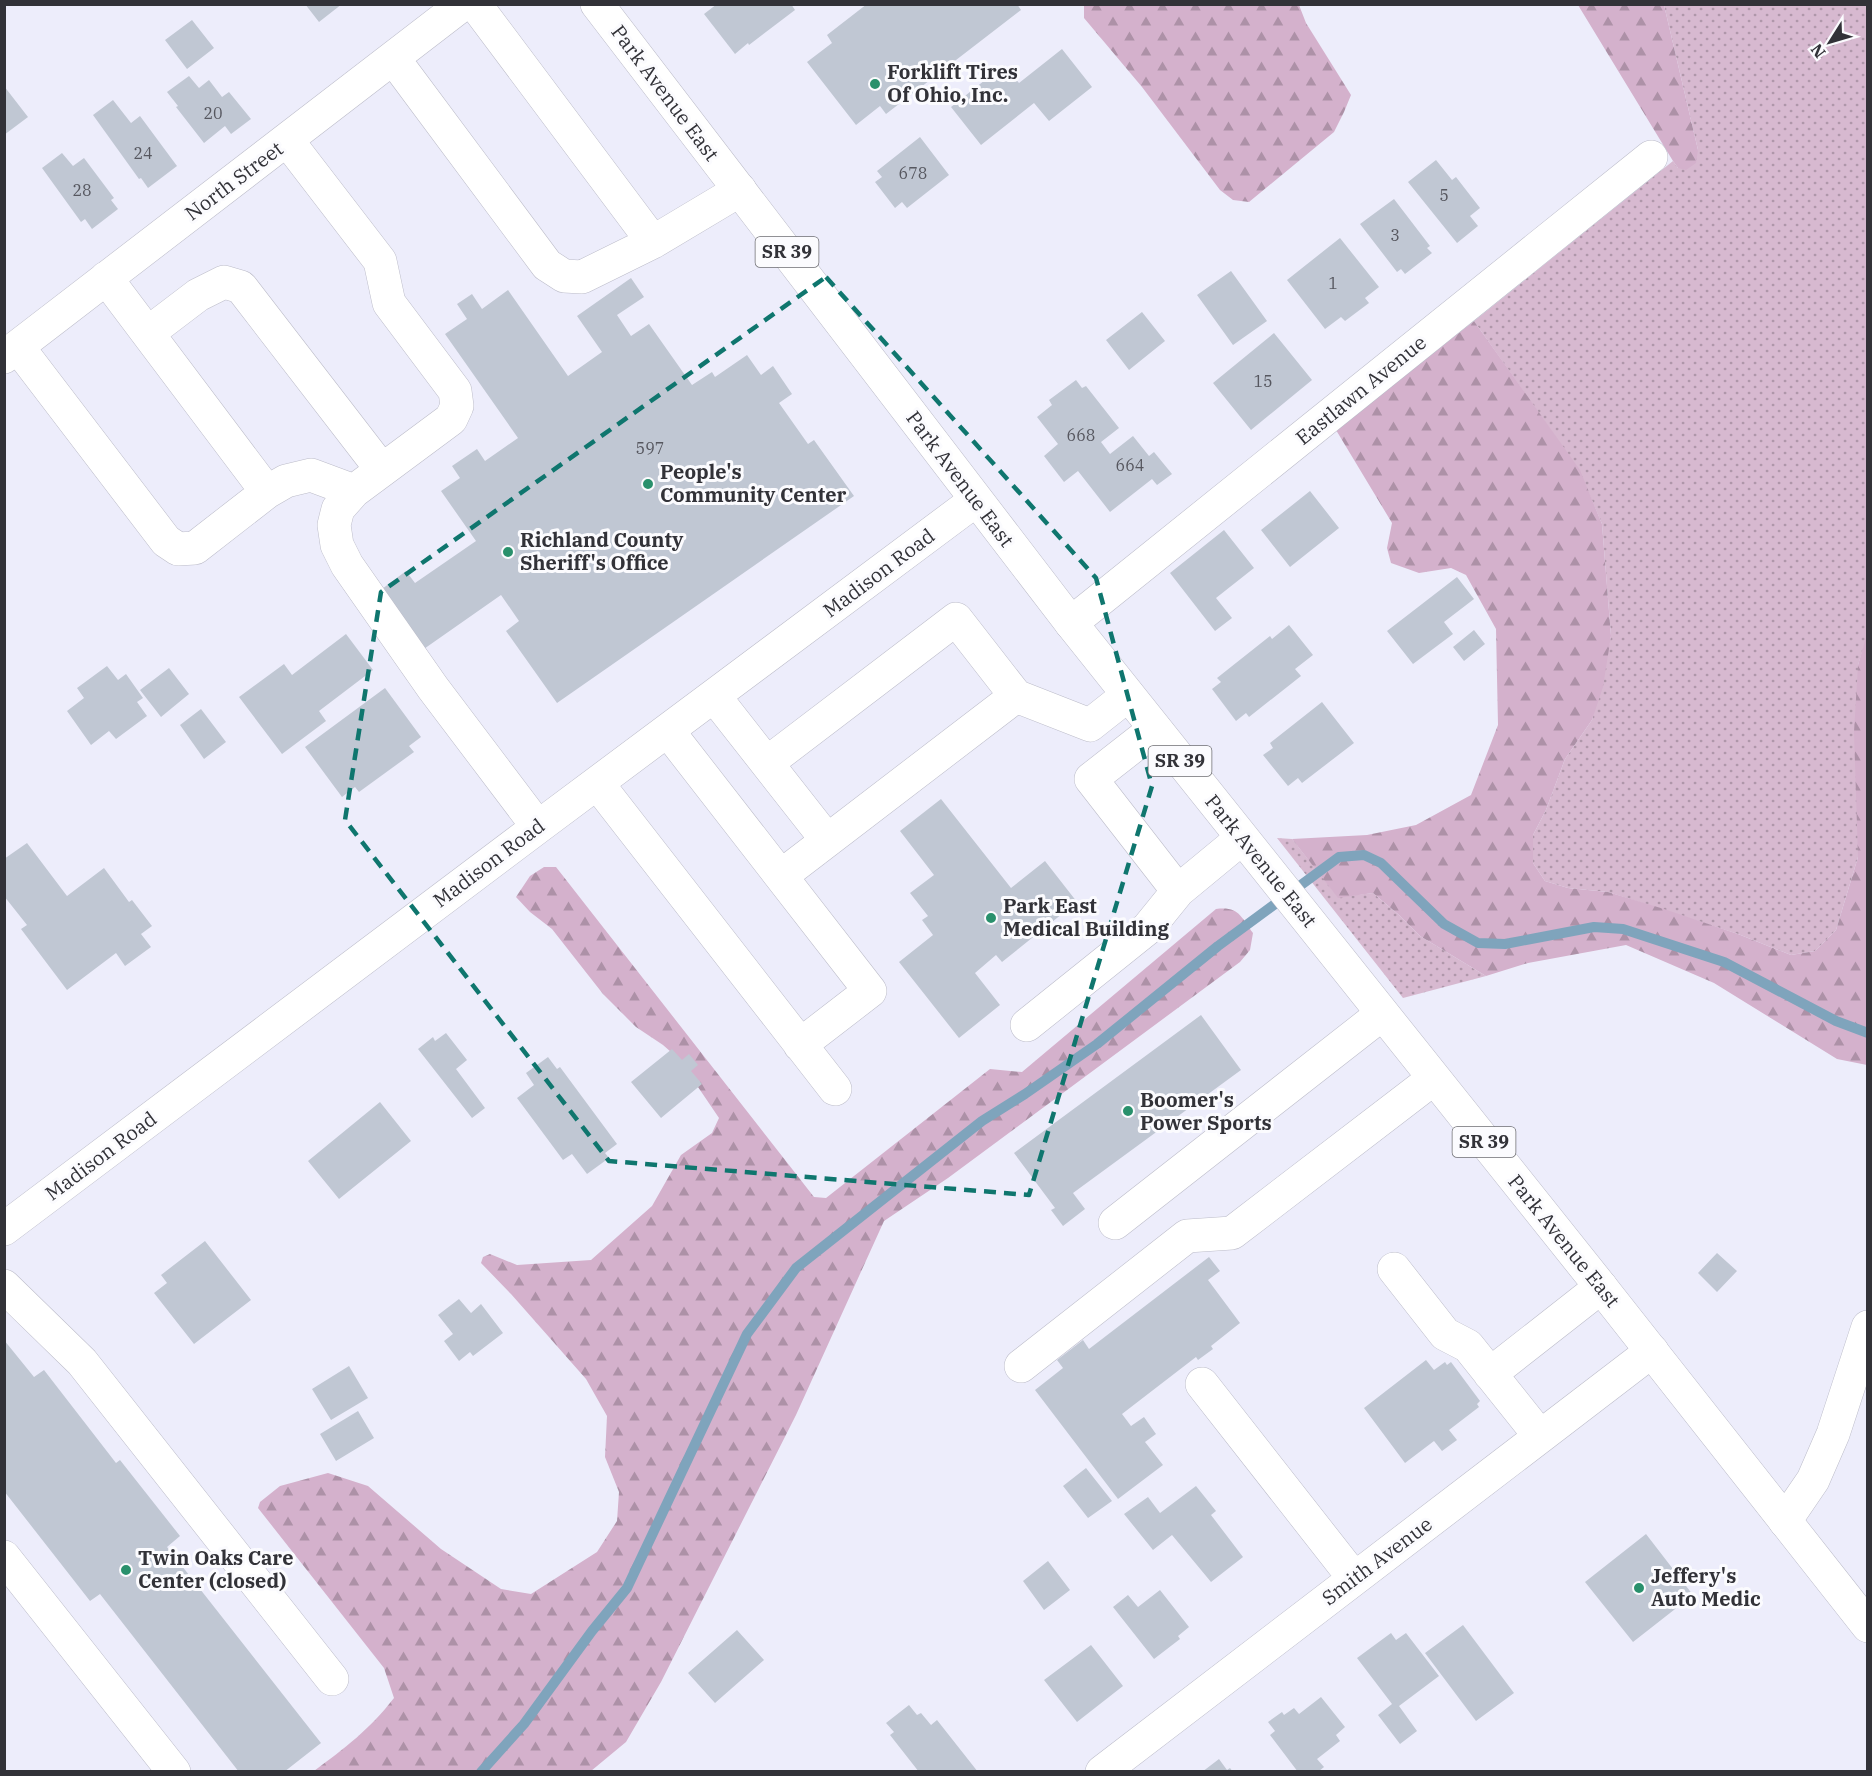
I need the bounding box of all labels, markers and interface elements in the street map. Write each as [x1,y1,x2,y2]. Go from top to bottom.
north arrow [1800,12,1860,72]
street label: Park Avenue East [605,19,725,166]
text: N [1806,40,1830,62]
place label: Forklift Tires Of Ohio, Inc. [887,58,1018,108]
marker: Forklift Tires Of Ohio, Inc. [868,77,882,91]
house number: 20 [203,103,223,123]
street label: North Street [179,135,288,226]
house number: 24 [133,143,153,163]
house number: 678 [899,163,927,183]
house number: 28 [72,180,92,200]
house number: 5 [1439,185,1449,205]
house number: 3 [1390,225,1400,245]
road number: SR 39 [756,237,818,267]
house number: 1 [1328,273,1338,293]
street label: Eastlawn Avenue [1290,329,1432,451]
house number: 15 [1253,371,1273,391]
street label: Park Avenue East [900,405,1020,552]
house number: 668 [1067,425,1095,445]
house number: 597 [636,438,664,458]
house number: 664 [1116,455,1144,475]
place label: People's Community Center [660,458,847,508]
marker: People's Community Center [641,477,655,491]
street label: Madison Road [817,522,940,623]
place label: Richland County Sheriff's Office [520,526,684,576]
marker: Richland County Sheriff's Office [501,545,515,559]
road number: SR 39 [1148,746,1212,776]
street label: Park Avenue East [1199,789,1323,933]
street label: Madison Road [427,812,550,913]
place label: Park East Medical Building [1003,892,1170,942]
marker: Park East Medical Building [984,911,998,925]
place label: Boomer's Power Sports [1140,1086,1272,1136]
marker: Boomer's Power Sports [1121,1104,1135,1118]
street label: Madison Road [39,1105,162,1206]
road number: SR 39 [1452,1127,1516,1157]
street label: Park Avenue East [1502,1169,1626,1313]
street label: Smith Avenue [1316,1510,1437,1611]
place label: Twin Oaks Care Center (closed) [138,1544,294,1594]
place label: Jeffery's Auto Medic [1651,1562,1761,1612]
marker: Twin Oaks Care Center (closed) [119,1563,133,1577]
marker: Jeffery's Auto Medic [1632,1581,1646,1595]

